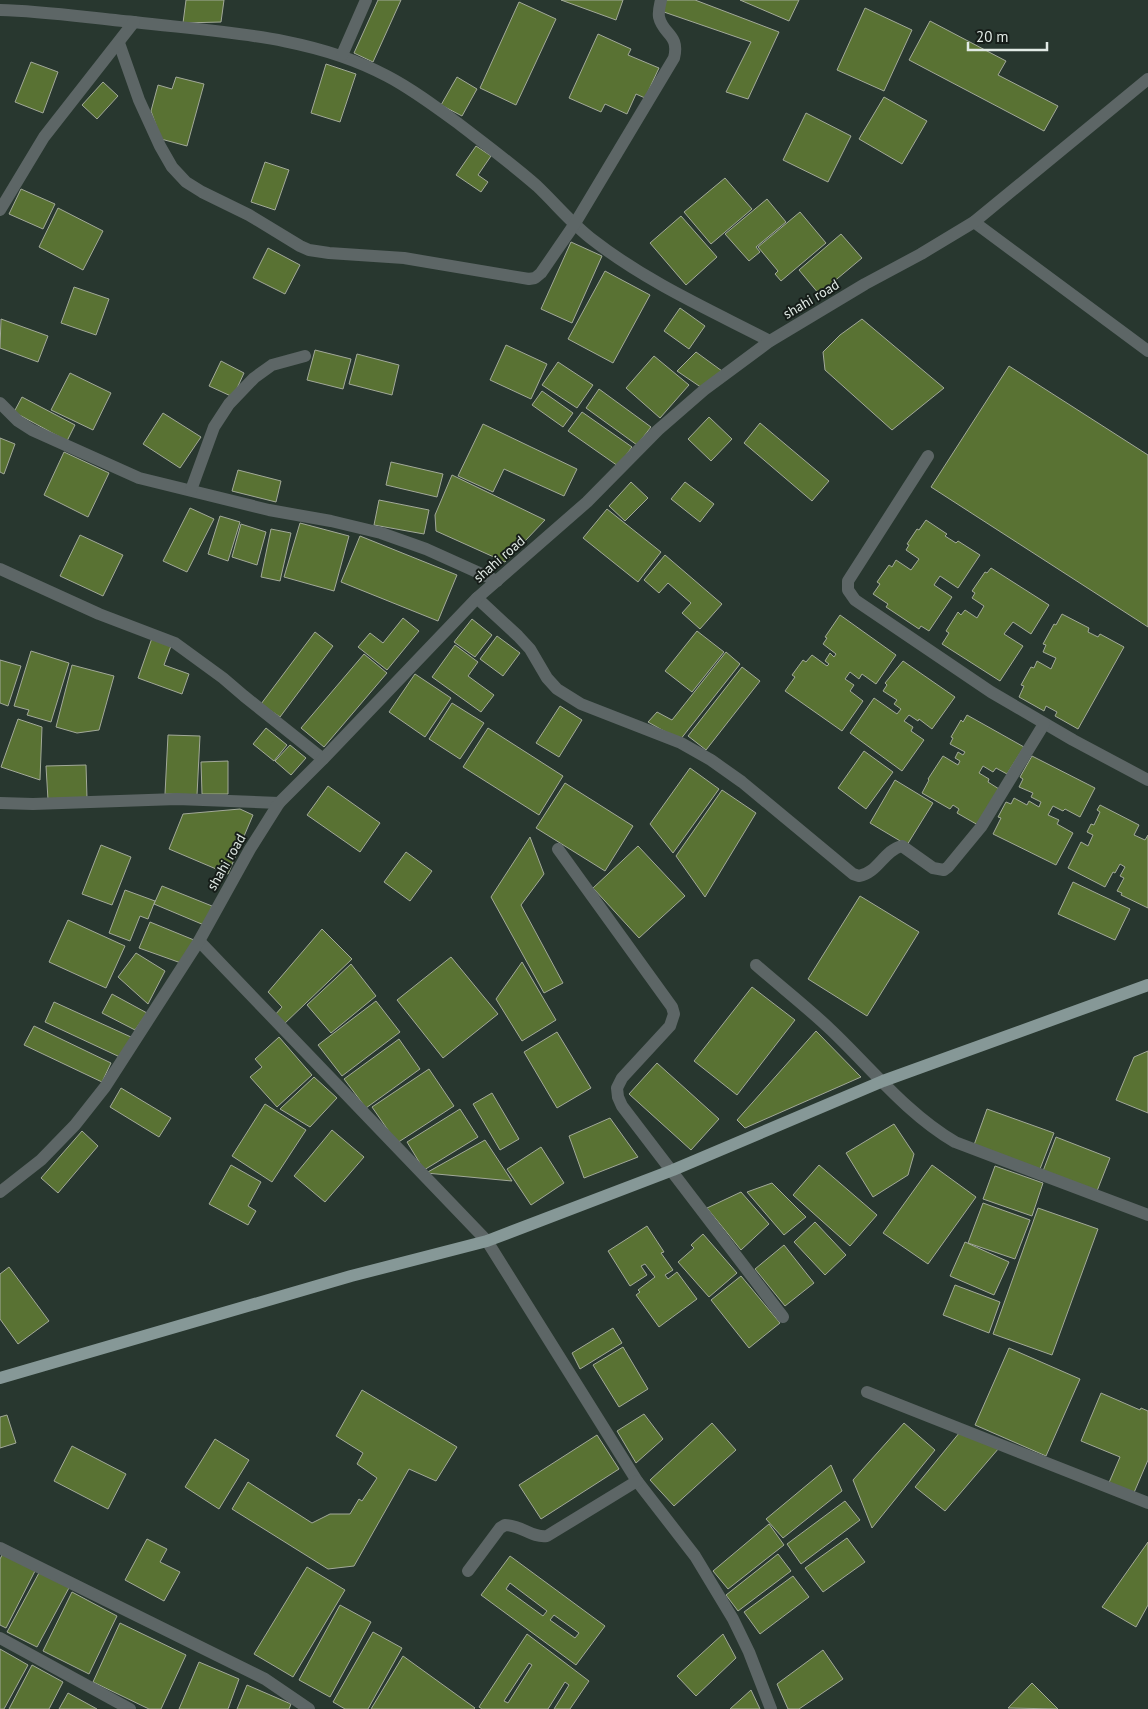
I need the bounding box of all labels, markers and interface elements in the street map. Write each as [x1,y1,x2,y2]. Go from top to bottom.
scale bar [968,20,1047,52]
text: 20 m [976,27,1009,46]
street label: shahi road [780,275,842,323]
street label: shahi road [470,532,528,586]
street label: shahi road [203,830,249,894]

